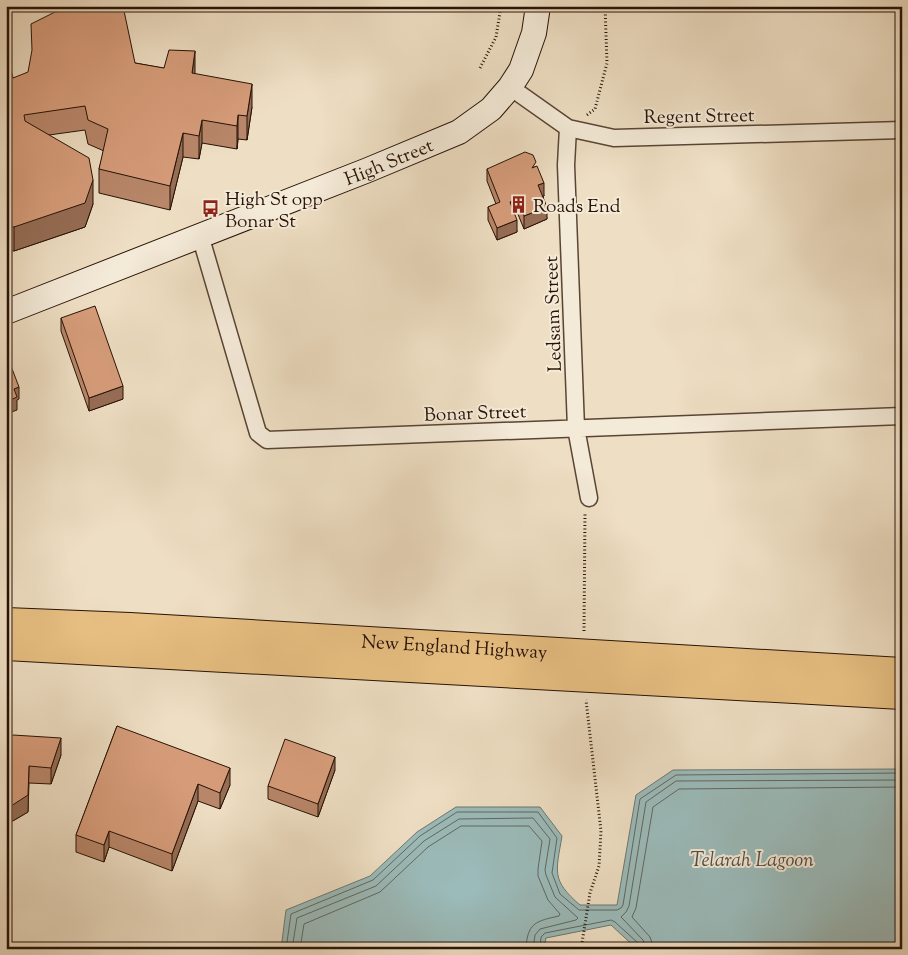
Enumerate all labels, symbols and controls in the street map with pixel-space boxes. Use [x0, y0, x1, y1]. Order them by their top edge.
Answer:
street label: Regent Street [644, 103, 755, 132]
street label: High Street [341, 133, 438, 194]
place label: High St opp Bonar St [225, 187, 323, 236]
place label: Roads End [533, 194, 621, 221]
building icon: Roads End [509, 195, 529, 215]
bus stop icon: High St opp Bonar St [201, 199, 221, 219]
street label: Ledsam Street [539, 255, 570, 372]
street label: Bonar Street [423, 399, 527, 430]
street label: New England Highway [360, 630, 549, 667]
water label: Telarah Lagoon [690, 847, 814, 876]

